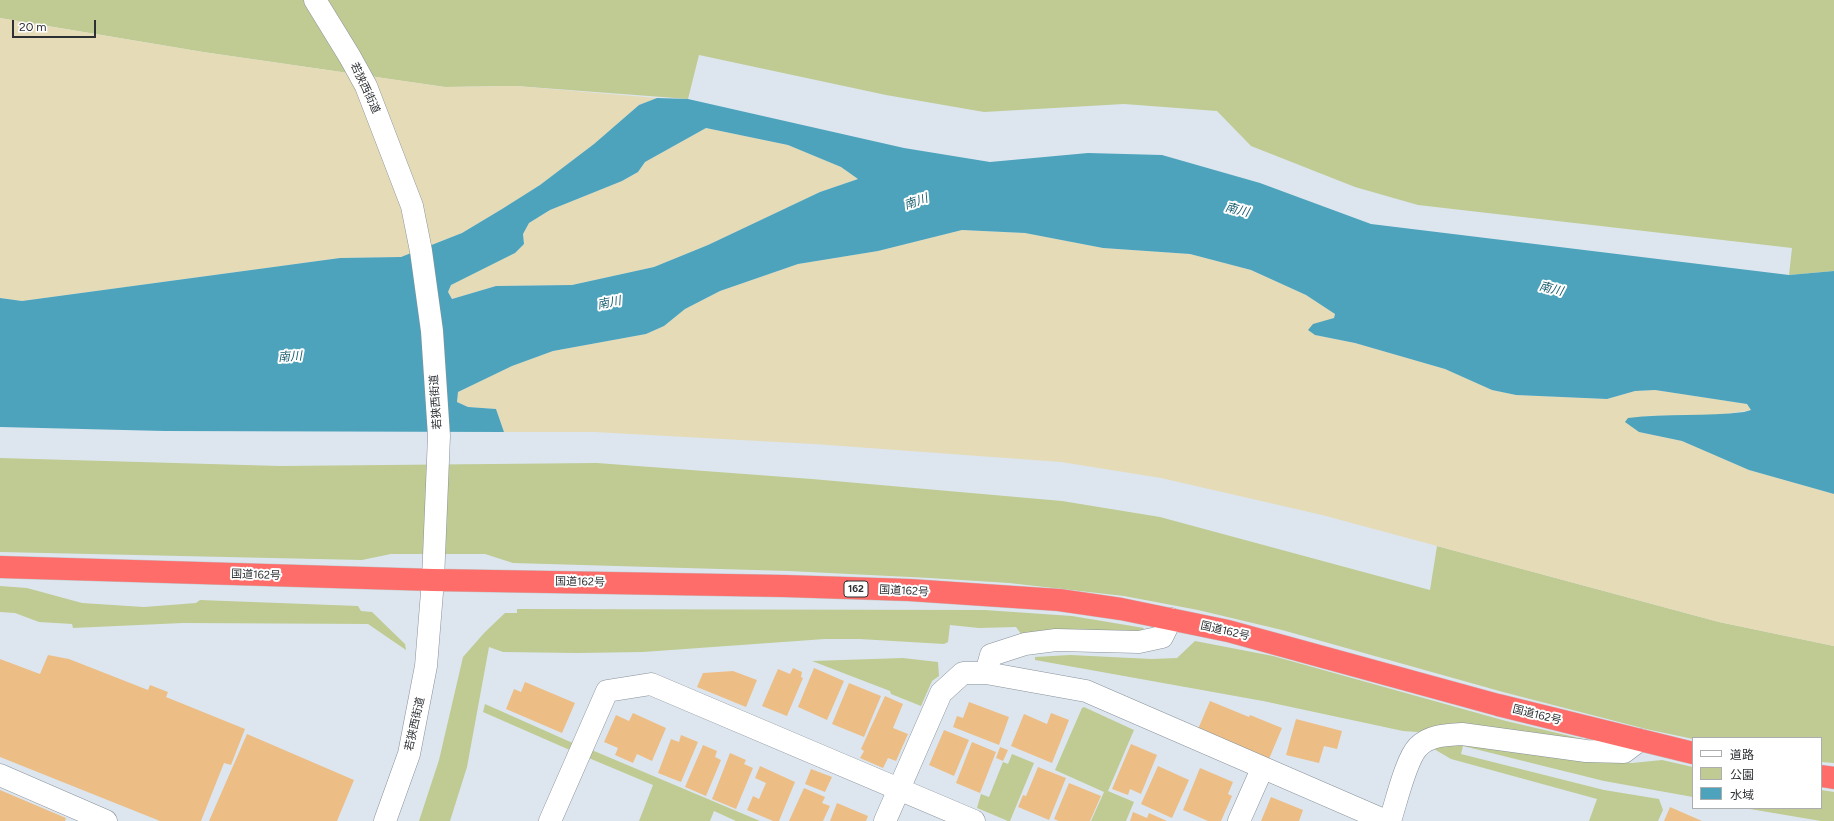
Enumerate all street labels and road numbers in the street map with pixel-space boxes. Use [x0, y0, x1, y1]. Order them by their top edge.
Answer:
street label: 若狭西街道 [347, 60, 383, 116]
street label: 若狭西街道 [427, 374, 445, 430]
street label: 国道162号 [231, 568, 281, 582]
street label: 国道162号 [555, 575, 605, 589]
road number: 162 [844, 581, 868, 597]
street label: 国道162号 [879, 583, 929, 599]
street label: 国道162号 [1199, 619, 1251, 643]
street label: 若狭西街道 [402, 696, 428, 752]
street label: 国道162号 [1511, 703, 1563, 727]

